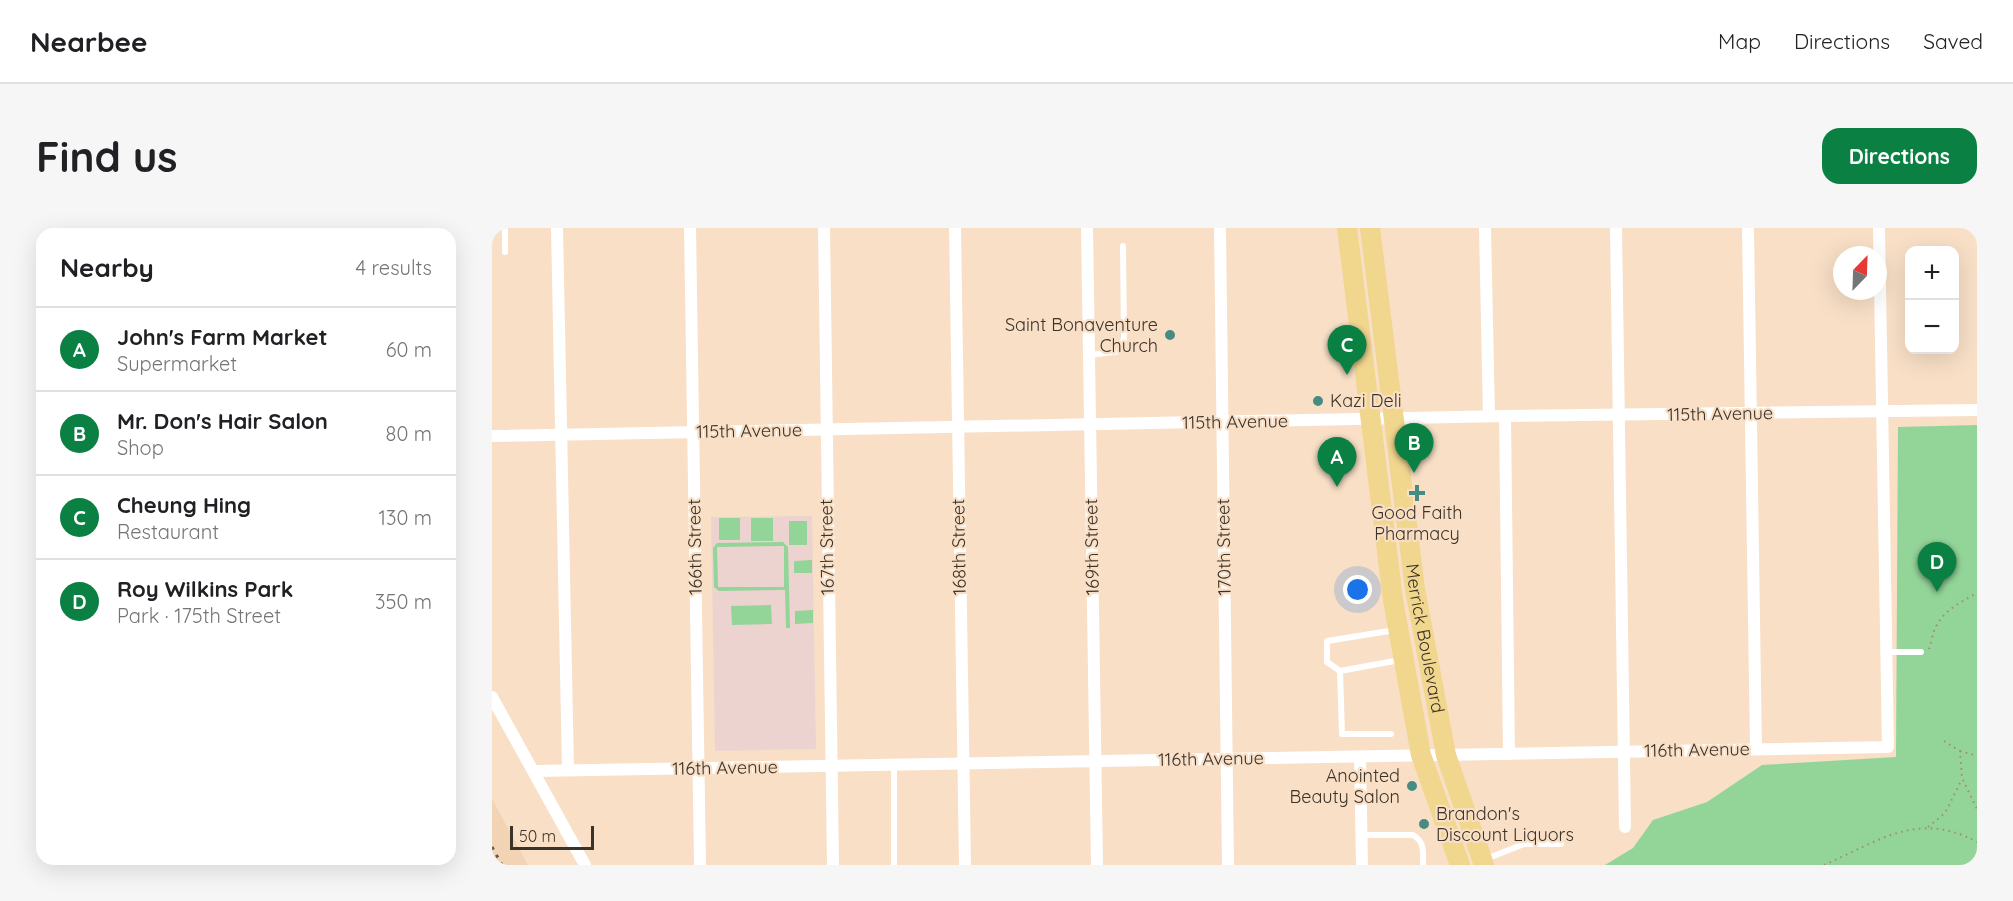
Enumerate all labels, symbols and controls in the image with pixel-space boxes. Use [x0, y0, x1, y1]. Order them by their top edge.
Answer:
text: Nearbee [30, 24, 148, 59]
text: Map [1718, 28, 1761, 54]
text: Directions [1794, 28, 1890, 54]
text: Saved [1923, 28, 1983, 54]
button: Directions [1822, 128, 1977, 184]
text: Find us [36, 130, 178, 183]
north arrow [1833, 246, 1887, 300]
map controls [1905, 246, 1959, 354]
button: + [1905, 246, 1959, 300]
text: Nearby [60, 251, 154, 284]
text: 4 results [356, 255, 432, 280]
button: − [1905, 300, 1959, 354]
place label: Saint Bonaventure Church [1005, 313, 1158, 357]
text: John's Farm Market [117, 323, 327, 351]
pin: C [1328, 326, 1366, 375]
marker: Saint Bonaventure Church [1163, 328, 1177, 342]
text: A [73, 337, 86, 362]
text: 60 m [386, 337, 432, 362]
text: Supermarket [117, 351, 237, 376]
place label: Kazi Deli [1330, 389, 1402, 412]
marker: Kazi Deli [1311, 394, 1325, 408]
street label: 115th Avenue [1667, 401, 1773, 426]
text: Mr. Don's Hair Salon [117, 407, 328, 435]
street label: 115th Avenue [1182, 409, 1288, 434]
street label: 115th Avenue [696, 418, 802, 443]
text: B [73, 421, 86, 446]
text: 80 m [386, 421, 432, 446]
pin: B [1394, 424, 1434, 473]
text: Shop [117, 435, 164, 460]
pin: A [1318, 438, 1356, 487]
marker: Good Faith Pharmacy [1410, 486, 1424, 500]
text: Cheung Hing [117, 491, 251, 519]
street label: 169th Street [1079, 498, 1104, 596]
street label: 170th Street [1211, 498, 1236, 596]
street label: 166th Street [682, 499, 707, 595]
street label: 167th Street [814, 499, 839, 595]
street label: 168th Street [946, 499, 971, 595]
place label: Good Faith Pharmacy [1372, 501, 1463, 545]
text: C [73, 505, 86, 530]
text: 130 m [379, 505, 432, 530]
text: Restaurant [117, 519, 219, 544]
pin: D [1918, 542, 1956, 592]
street label: Merrick Boulevard [1401, 562, 1450, 715]
text: Roy Wilkins Park [117, 575, 293, 603]
your location [1343, 575, 1372, 604]
text: D [72, 589, 87, 614]
text: 350 m [375, 589, 432, 614]
text: Park · 175th Street [117, 603, 281, 628]
street label: 116th Avenue [1644, 737, 1750, 762]
street label: 116th Avenue [1158, 746, 1264, 771]
street label: 116th Avenue [672, 755, 778, 780]
place label: Anointed Beauty Salon [1290, 764, 1400, 808]
marker: Anointed Beauty Salon [1405, 779, 1419, 793]
place label: Brandon's Discount Liquors [1436, 802, 1574, 846]
marker: Brandon's Discount Liquors [1417, 817, 1431, 831]
scale bar [510, 823, 594, 850]
text: 50 m [519, 826, 556, 846]

